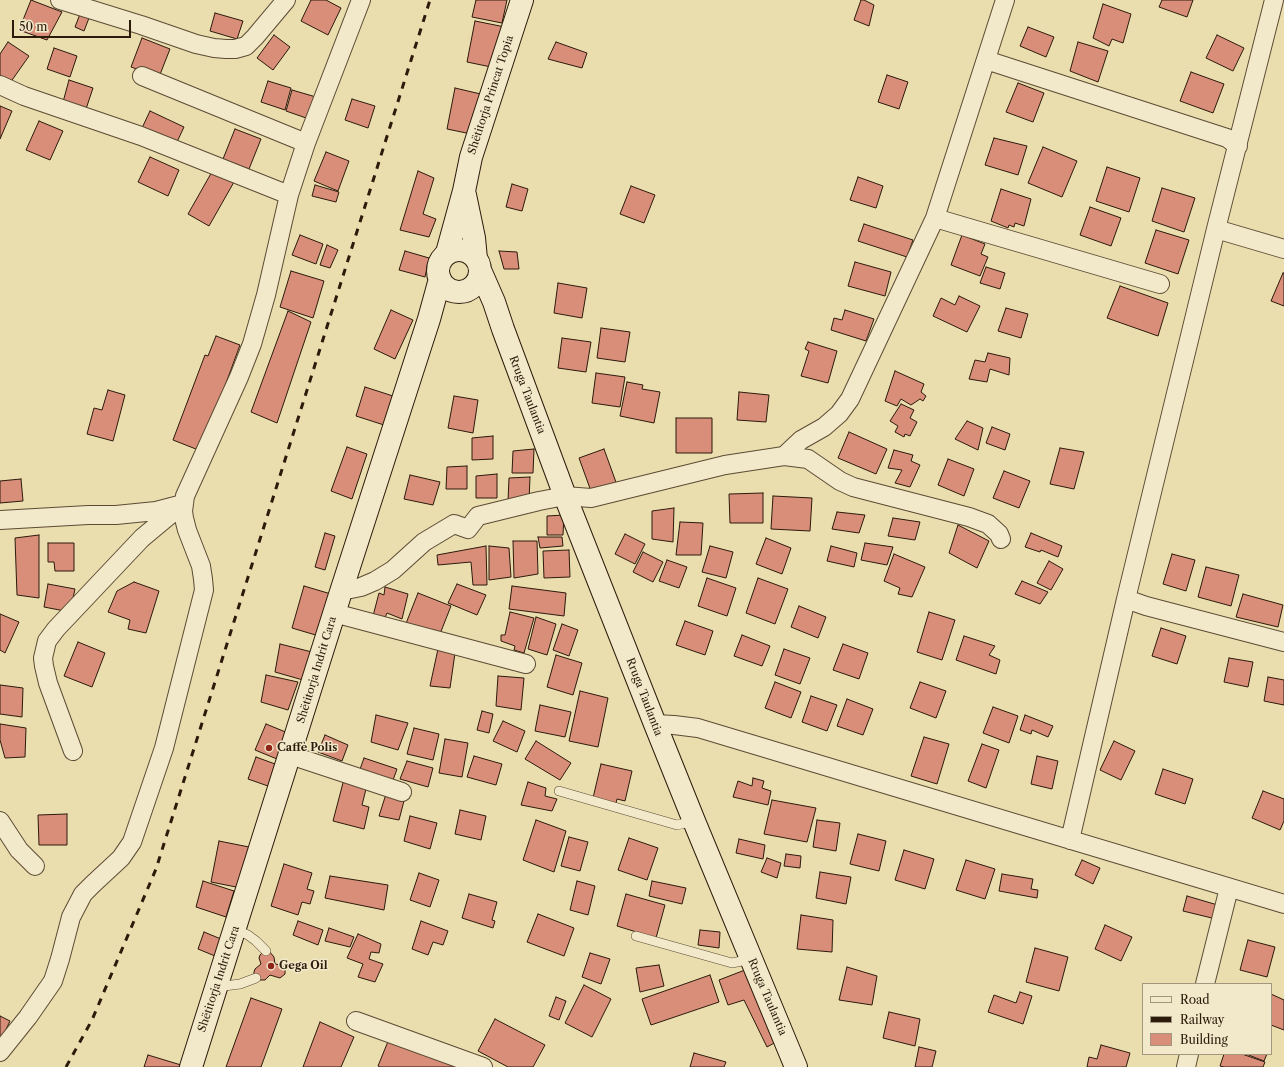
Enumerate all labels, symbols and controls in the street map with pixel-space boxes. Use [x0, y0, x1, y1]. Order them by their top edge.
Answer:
scale bar [14, 12, 133, 38]
text: 50 m [19, 19, 48, 34]
street label: Shëtitorja Princat Topia [466, 34, 516, 156]
street label: Rruga Taulantia [506, 354, 548, 436]
street label: Shëtitorja Indrit Cara [294, 615, 340, 725]
street label: Rruga Taulantia [623, 656, 665, 738]
place label: Caffè Polis [277, 741, 337, 755]
marker: Caffè Polis [264, 743, 274, 753]
street label: Shëtitorja Indrit Cara [196, 924, 242, 1034]
street label: Rruga Taulantia [745, 956, 789, 1038]
place label: Gega Oil [279, 959, 328, 973]
marker: Gega Oil [266, 961, 276, 971]
legend [1142, 983, 1272, 1055]
text: Road [1180, 992, 1210, 1007]
text: Railway [1180, 1012, 1225, 1027]
text: Building [1180, 1032, 1228, 1047]

